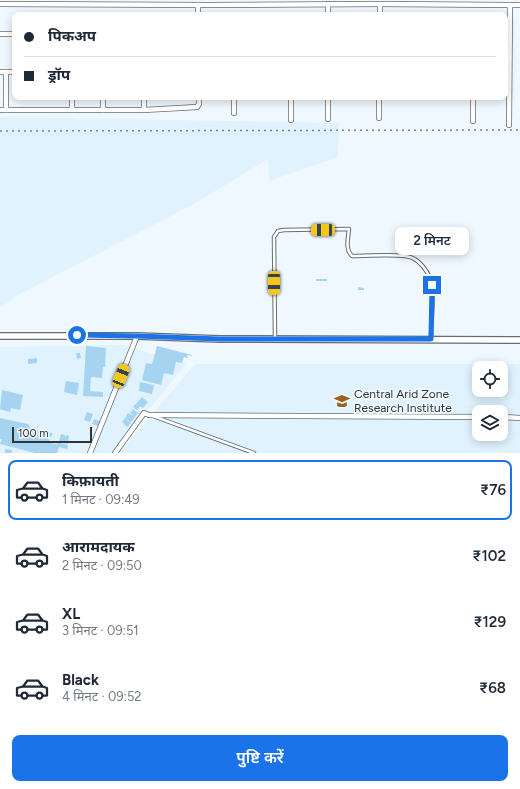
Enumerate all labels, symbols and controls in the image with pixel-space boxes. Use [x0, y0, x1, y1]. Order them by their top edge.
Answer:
text: पिकअप [48, 27, 96, 45]
text: ड्रॉप [48, 66, 70, 84]
car [311, 224, 335, 236]
callout: 2 मिनट [395, 227, 469, 255]
text: 2 मिनट [414, 233, 450, 248]
car [268, 271, 280, 295]
route end [423, 276, 441, 294]
route start [68, 326, 86, 344]
map controls [472, 361, 508, 441]
button: locate [472, 361, 508, 397]
car [111, 363, 131, 389]
place label: Central Arid Zone Research Institute [354, 387, 452, 415]
school or university icon: Central Arid Zone Research Institute [333, 392, 351, 410]
button: layers [472, 405, 508, 441]
scale bar [12, 425, 92, 444]
text: 100 m [18, 427, 49, 440]
icon: car [14, 472, 50, 508]
text: किफ़ायती [62, 472, 119, 490]
text: ₹76 [480, 481, 506, 499]
text: 1 मिनट · 09:49 [62, 492, 140, 507]
icon: car [14, 538, 50, 574]
text: आरामदायक [62, 538, 135, 556]
text: ₹102 [472, 547, 506, 565]
text: 2 मिनट · 09:50 [62, 558, 142, 573]
icon: car [14, 604, 50, 640]
text: XL [62, 605, 80, 623]
text: ₹129 [473, 613, 506, 631]
text: 3 मिनट · 09:51 [62, 623, 139, 638]
icon: car [14, 670, 50, 706]
text: Black [62, 671, 99, 689]
text: ₹68 [479, 679, 506, 697]
text: 4 मिनट · 09:52 [62, 689, 142, 704]
button: पुष्टि करें [12, 735, 508, 781]

